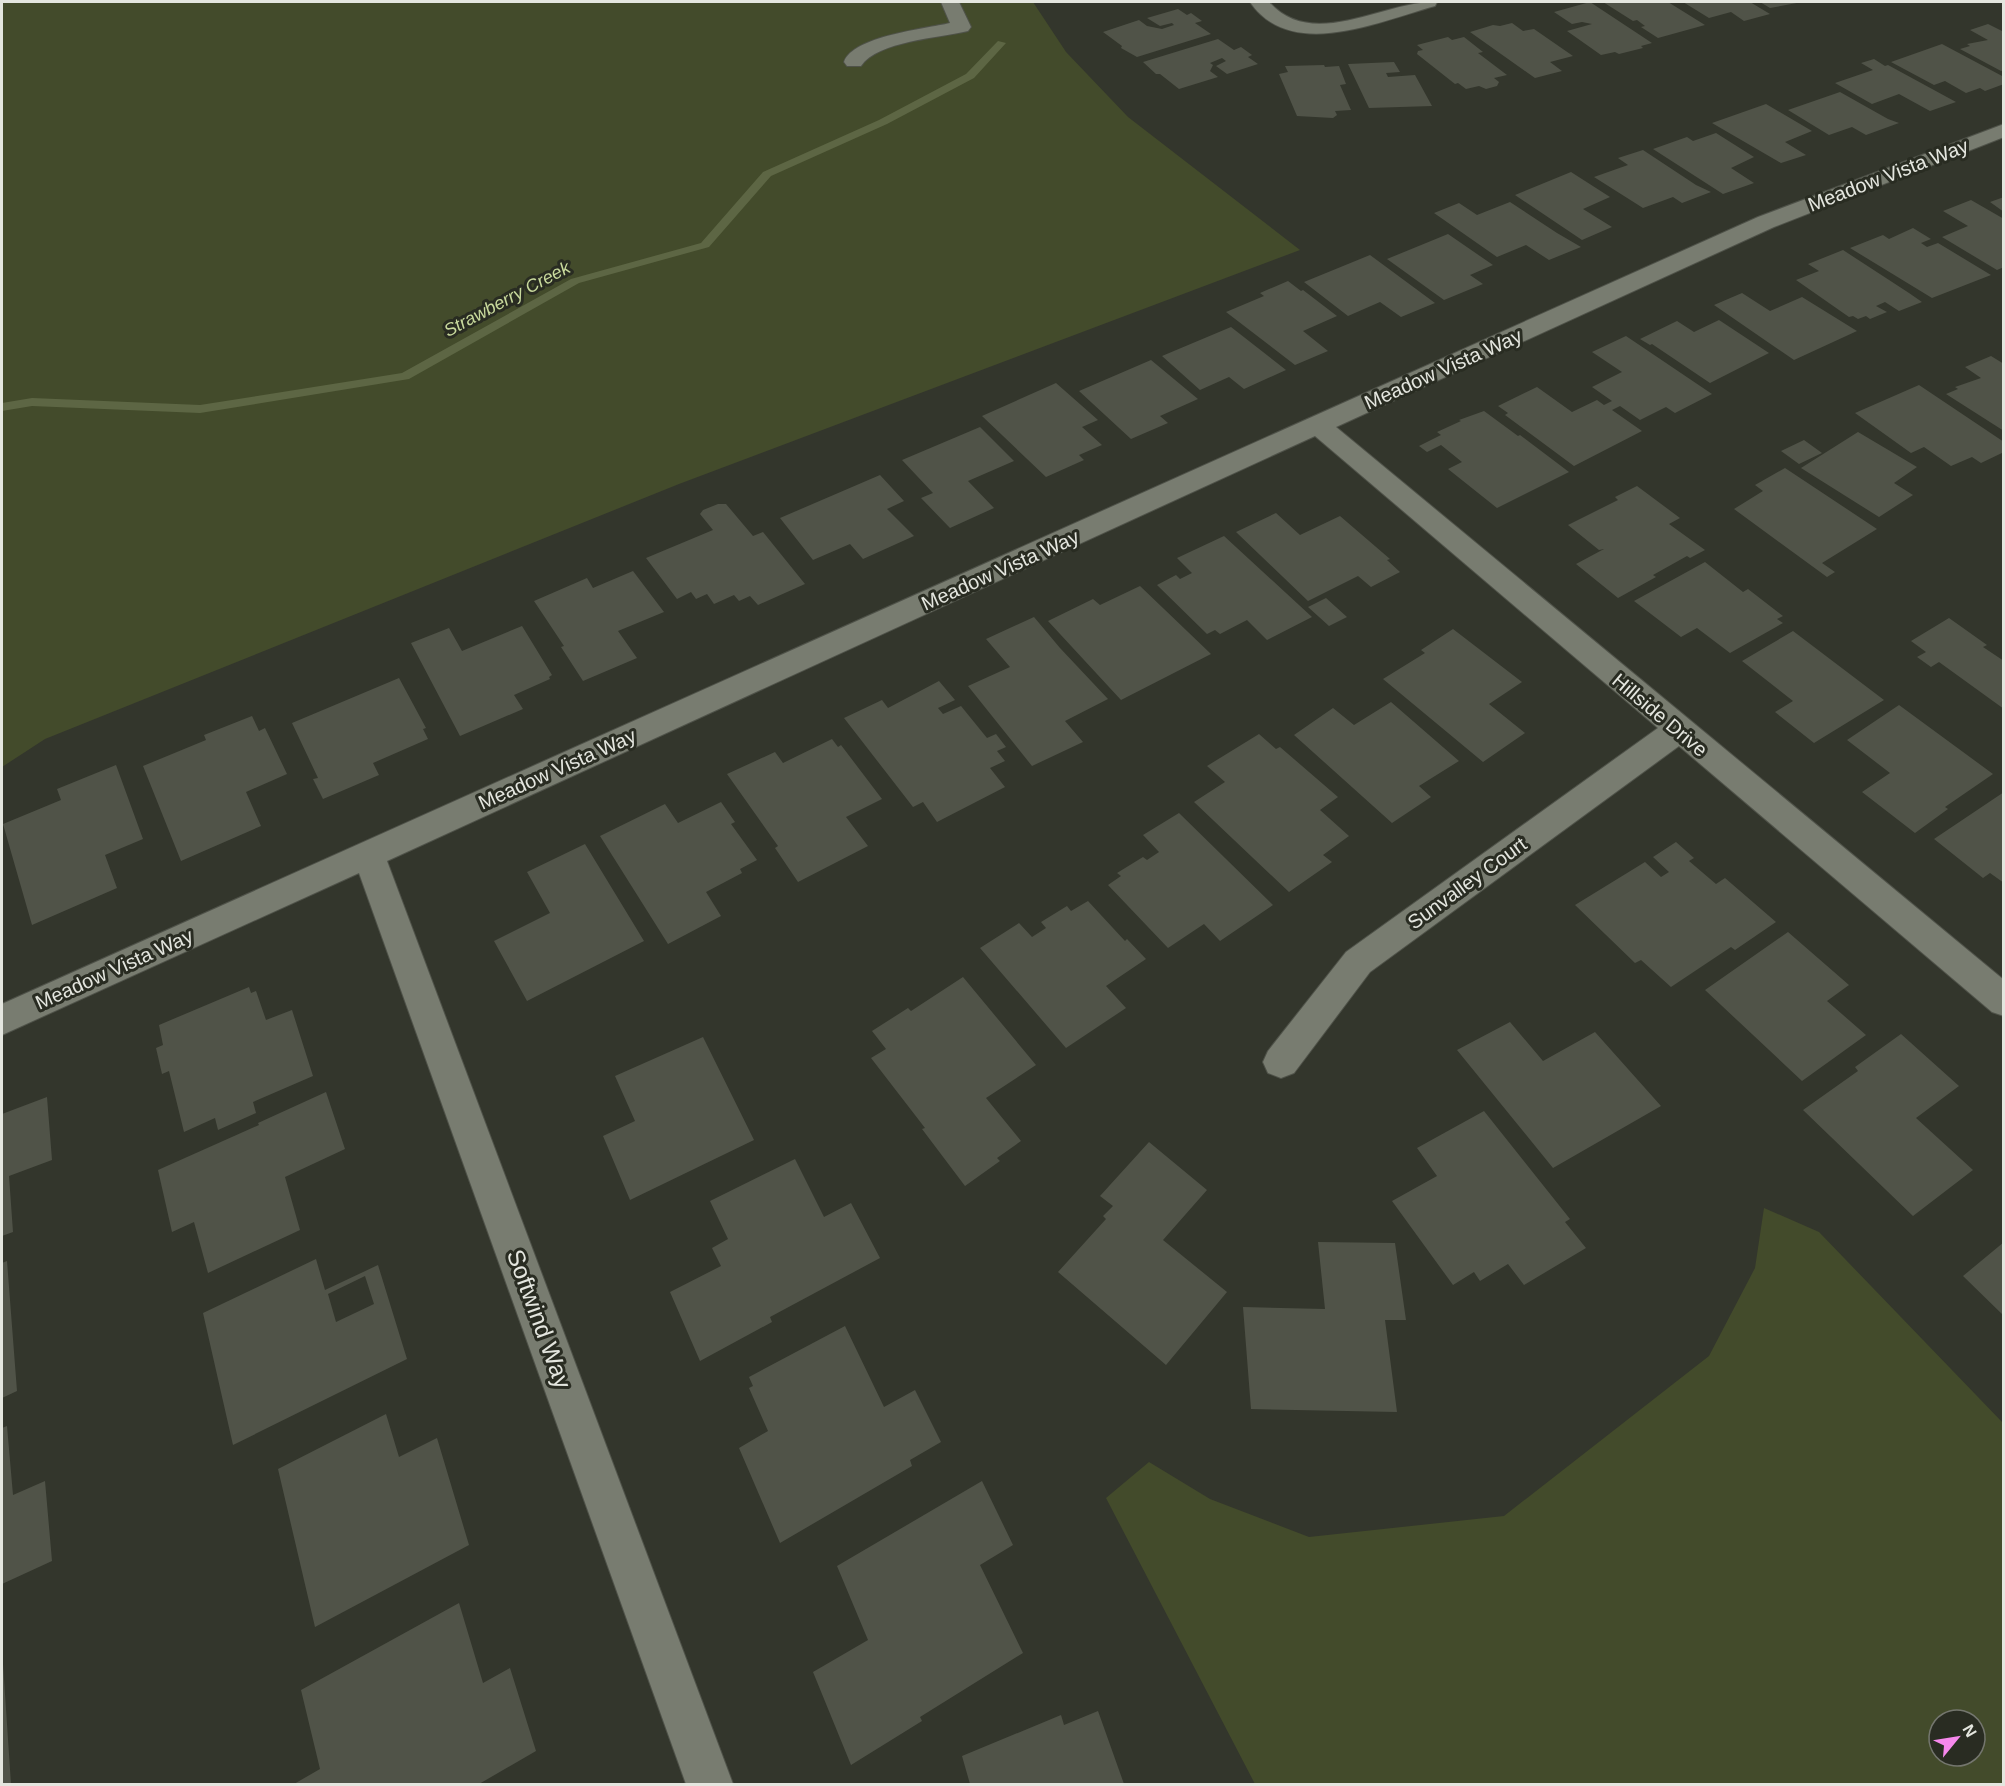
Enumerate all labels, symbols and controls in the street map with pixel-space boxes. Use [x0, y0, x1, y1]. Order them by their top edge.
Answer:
street label: Meadow Vista Way [1805, 134, 1971, 216]
water label: Strawberry Creek [440, 257, 574, 341]
street label: Meadow Vista Way [1361, 324, 1525, 414]
street label: Meadow Vista Way [918, 525, 1082, 615]
street label: Hillside Drive [1608, 669, 1712, 761]
street label: Meadow Vista Way [475, 724, 639, 814]
street label: Sunvalley Court [1403, 832, 1531, 933]
street label: Meadow Vista Way [32, 924, 196, 1014]
street label: Softwind Way [502, 1246, 577, 1392]
north arrow [1927, 1708, 1987, 1768]
text: N [1959, 1721, 1980, 1740]

